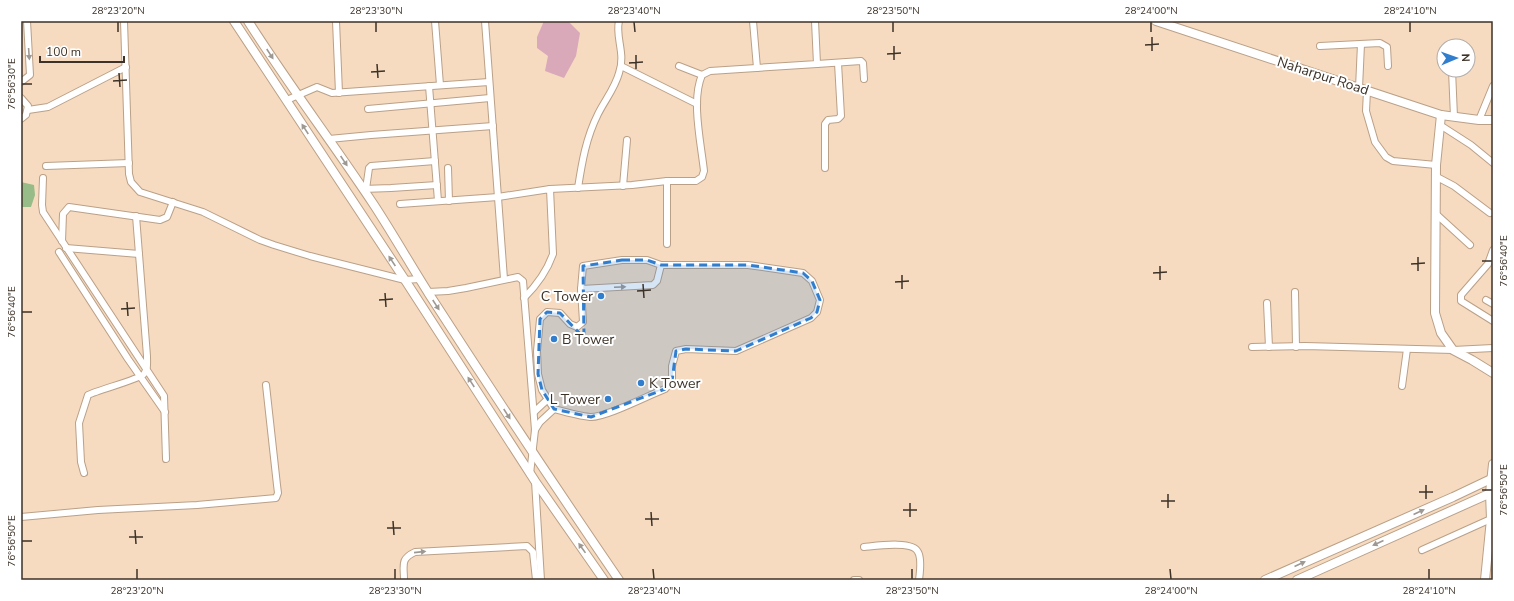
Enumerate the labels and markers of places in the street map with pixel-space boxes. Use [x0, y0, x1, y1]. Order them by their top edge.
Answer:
place label: C Tower [541, 287, 593, 306]
marker: C Tower [596, 291, 606, 301]
place label: B Tower [562, 330, 614, 349]
marker: B Tower [549, 334, 559, 344]
place label: K Tower [649, 374, 701, 393]
marker: K Tower [636, 378, 646, 388]
place label: L Tower [550, 390, 600, 409]
marker: L Tower [603, 394, 613, 404]

